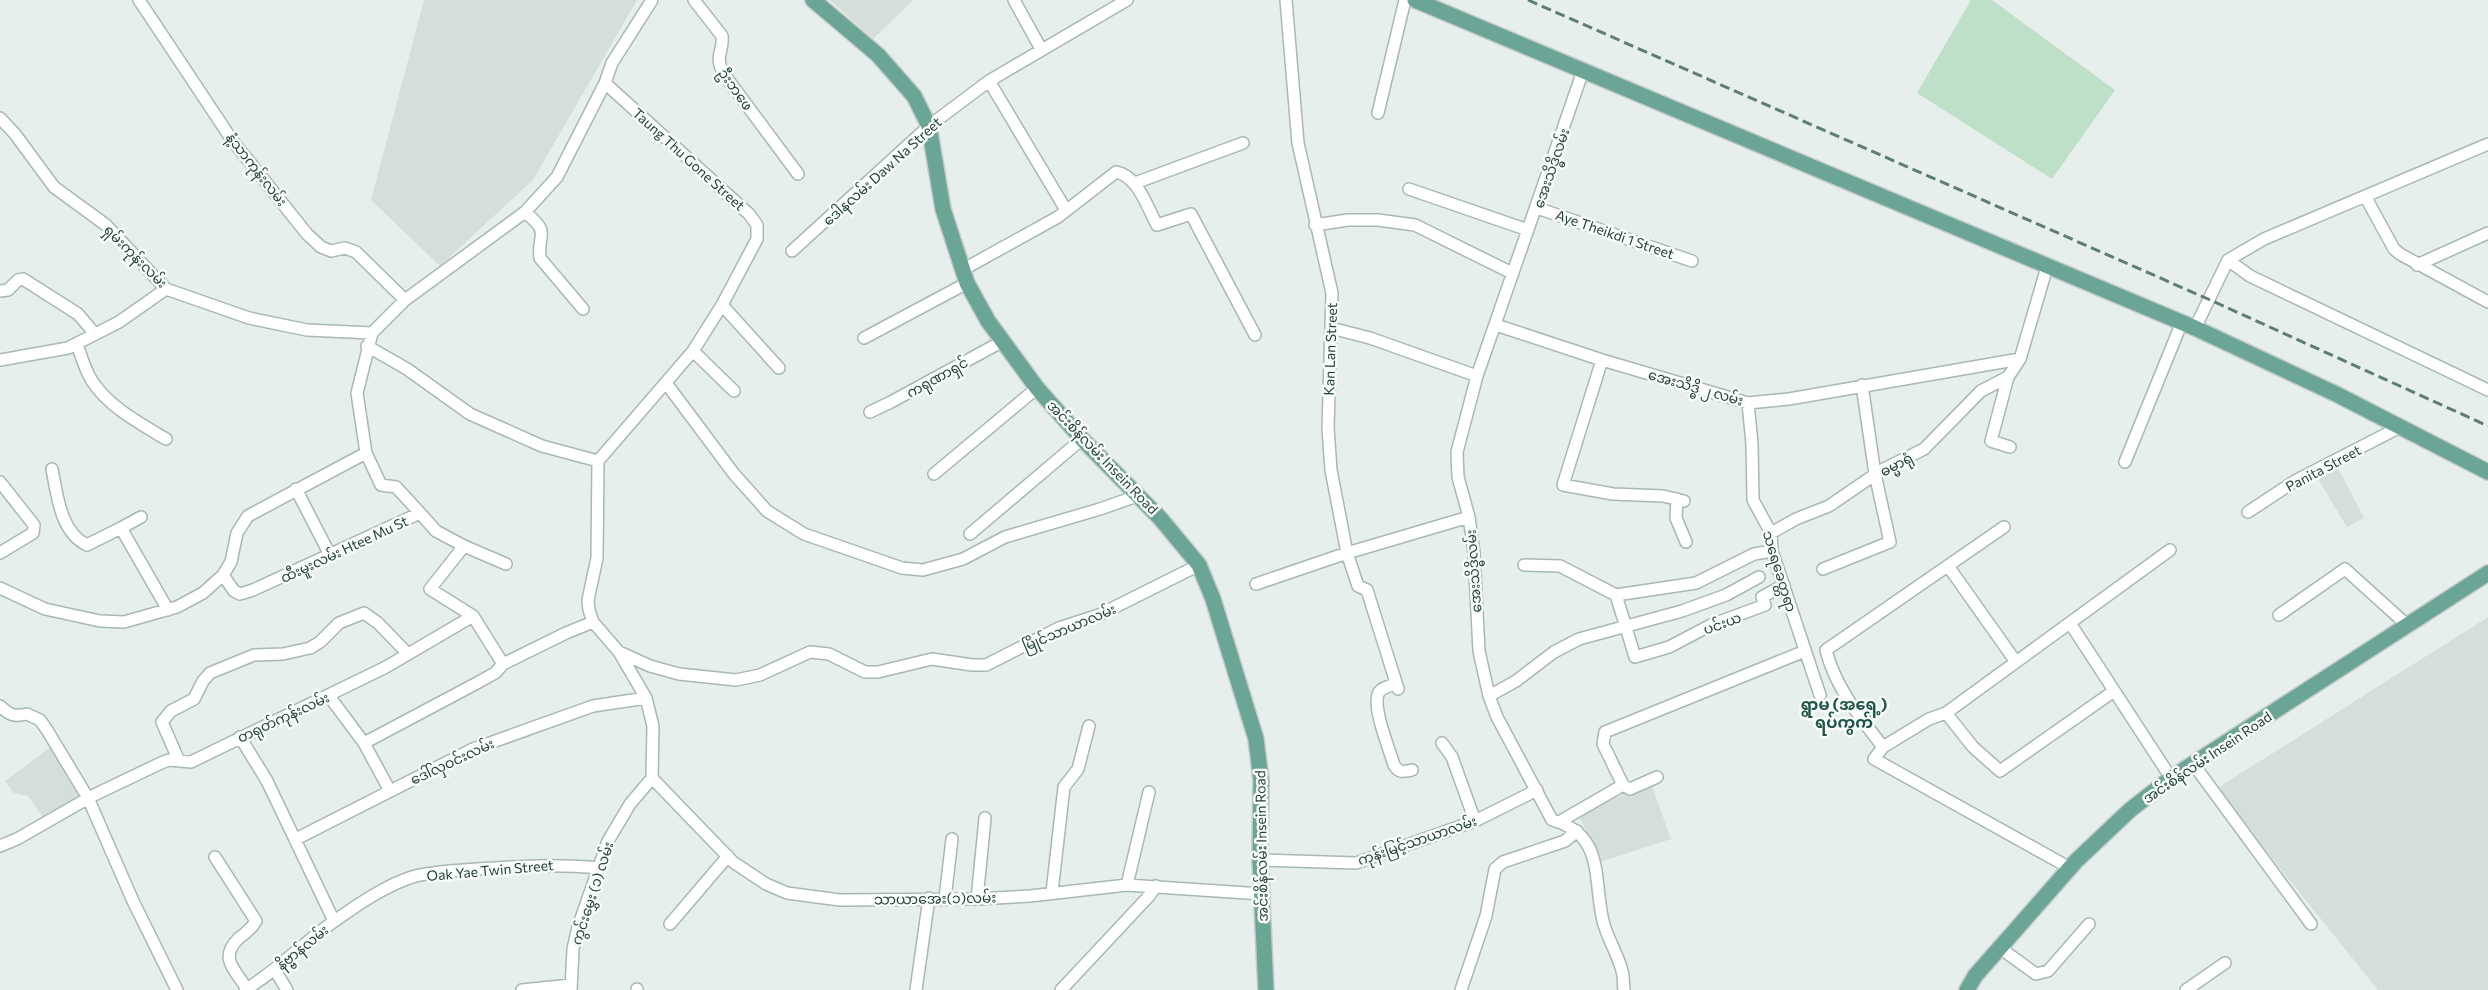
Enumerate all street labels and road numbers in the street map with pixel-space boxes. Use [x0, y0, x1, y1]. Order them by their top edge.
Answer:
street label: ဦးဘဖေ [712, 64, 758, 116]
street label: Taung Thu Gone Street [629, 104, 749, 214]
street label: ဒေါနလမ်း Daw Na Street [819, 112, 948, 232]
street label: အေးသိဒ္ဓိလမ်း [1528, 126, 1577, 212]
street label: နံ့သာကုန်းလမ်း [220, 128, 292, 212]
street label: Aye Theikdi 1 Street [1554, 206, 1677, 262]
street label: ရှမ်းကုန်းလမ်း [98, 220, 172, 294]
street label: Kan Lan Street [1320, 302, 1340, 396]
street label: ကရုဏာရှင် [903, 352, 973, 404]
street label: အေးသိဒ္ဓိ ၂ လမ်း [1645, 364, 1746, 413]
street label: အင်းစိန်လမ်း Insein Road [1041, 396, 1163, 520]
street label: Panita Street [2282, 441, 2364, 495]
street label: ဓမ္မာရုံ [1877, 448, 1917, 483]
street label: ထီးမူးလမ်း Htee Mu St [277, 511, 412, 590]
street label: သရေခေတ္တရာ [1756, 528, 1800, 615]
street label: အေးသိဒ္ဓိလမ်း [1461, 529, 1489, 613]
street label: မြိုင်သာယာလမ်း [1019, 599, 1120, 658]
street label: ပင်းယ [1700, 607, 1743, 638]
street label: တရုတ်ကုန်းလမ်း [234, 687, 333, 749]
street label: အင်းစိန်လမ်း Insein Road [2139, 707, 2277, 810]
street label: ဒေါ်လှဝင်းလမ်း [407, 733, 498, 791]
street label: အင်းစိန်လမ်း Insein Road [1250, 770, 1275, 922]
street label: ကုန်းမြင့်သာယာလမ်း [1355, 811, 1480, 872]
street label: ကွင်းမွှေး (၁) လမ်း [566, 839, 620, 948]
street label: Oak Yae Twin Street [426, 856, 554, 884]
street label: သာယာအေး(၁)လမ်း [874, 887, 996, 908]
street label: နိဗ္ဗာန်လမ်း [272, 920, 334, 976]

